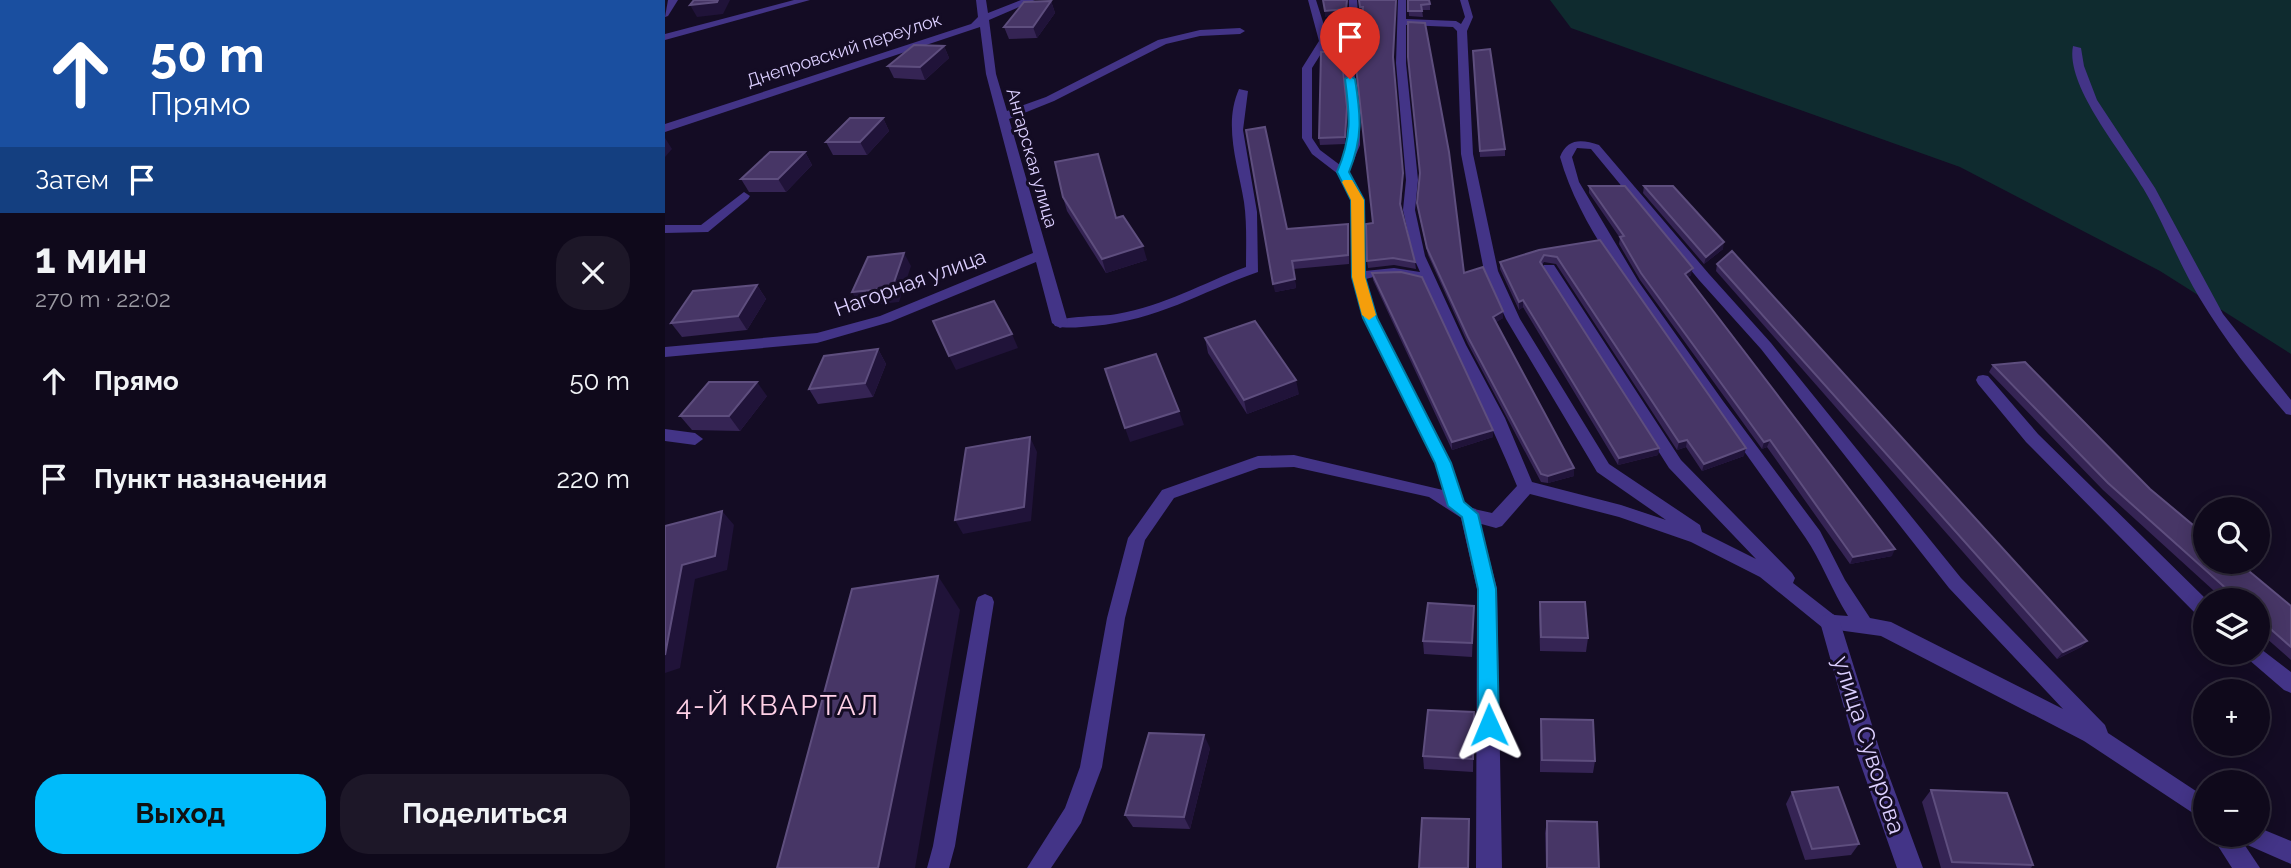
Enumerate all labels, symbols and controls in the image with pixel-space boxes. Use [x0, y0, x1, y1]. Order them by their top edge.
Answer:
pin [1320, 7, 1380, 79]
street label: Днепровский переулок [744, 8, 944, 91]
icon: arrive [1331, 18, 1369, 56]
text: 50 m [150, 26, 265, 83]
icon: ahead [35, 28, 126, 119]
text: Прямо [150, 85, 251, 122]
street label: Ангарская улица [1003, 86, 1062, 230]
icon: arrive [123, 161, 161, 199]
text: Затем [35, 165, 109, 195]
text: 1 мин [35, 234, 148, 283]
button: close [556, 236, 630, 310]
street label: Нагорная улица [831, 243, 989, 322]
text: 270 m · 22:02 [35, 285, 171, 312]
icon: ahead [35, 362, 73, 400]
text: Прямо [94, 366, 179, 396]
text: 50 m [569, 366, 630, 396]
icon: arrive [35, 460, 73, 498]
text: Пункт назначения [94, 464, 327, 494]
text: 220 m [556, 464, 630, 494]
map controls [2193, 497, 2270, 847]
button: search [2193, 497, 2270, 574]
button: layers [2193, 588, 2270, 665]
street label: улица Суворова [1827, 652, 1912, 838]
button: + [2193, 679, 2270, 756]
position arrow [1452, 688, 1526, 762]
district label: 4-Й КВАРТАЛ [676, 689, 880, 722]
button: − [2193, 770, 2270, 847]
button: Выход [35, 774, 326, 854]
button: Поделиться [340, 774, 630, 854]

